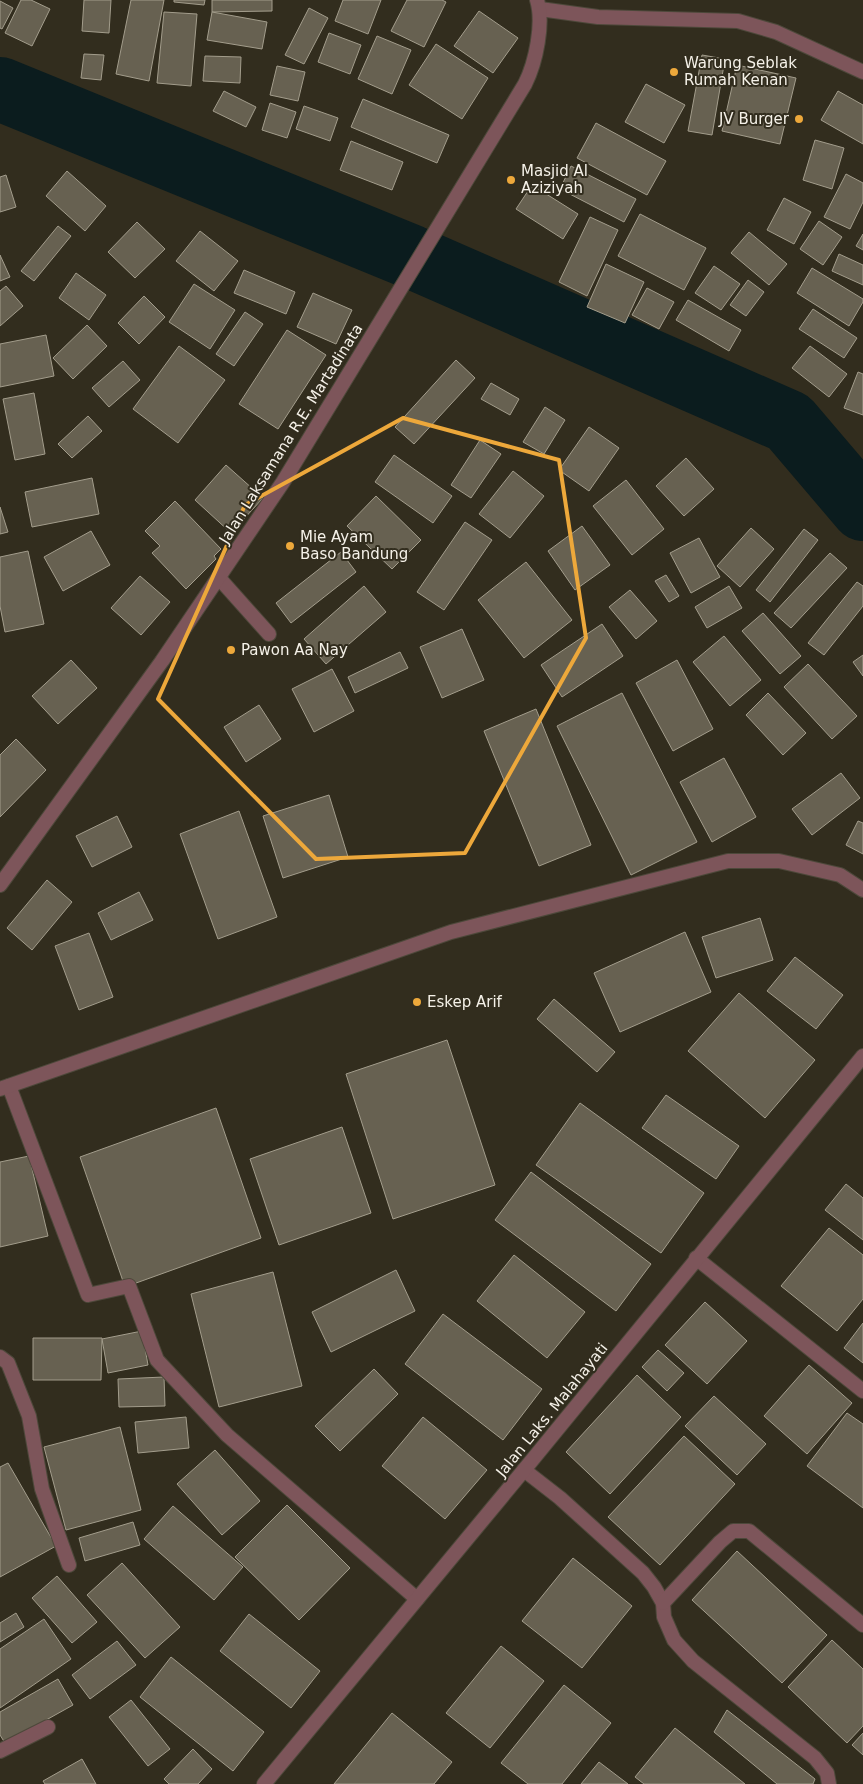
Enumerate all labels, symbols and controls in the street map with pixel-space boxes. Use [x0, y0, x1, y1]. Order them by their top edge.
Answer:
place label: Warung Seblak Rumah Kenan [684, 54, 797, 89]
marker: Warung Seblak Rumah Kenan [668, 66, 680, 78]
place label: JV Burger [718, 110, 790, 128]
marker: JV Burger [793, 113, 805, 125]
place label: Masjid Al Aziziyah [521, 162, 588, 197]
marker: Masjid Al Aziziyah [505, 174, 517, 186]
street label: Jalan Laksamana R.E. Martadinata [215, 321, 367, 548]
place label: Mie Ayam Baso Bandung [300, 528, 408, 563]
marker: Mie Ayam Baso Bandung [284, 540, 296, 552]
place label: Pawon Aa Nay [241, 641, 348, 659]
marker: Pawon Aa Nay [225, 644, 237, 656]
place label: Eskep Arif [427, 993, 503, 1011]
marker: Eskep Arif [411, 996, 423, 1008]
street label: Jalan Laks. Malahayati [492, 1339, 612, 1481]

